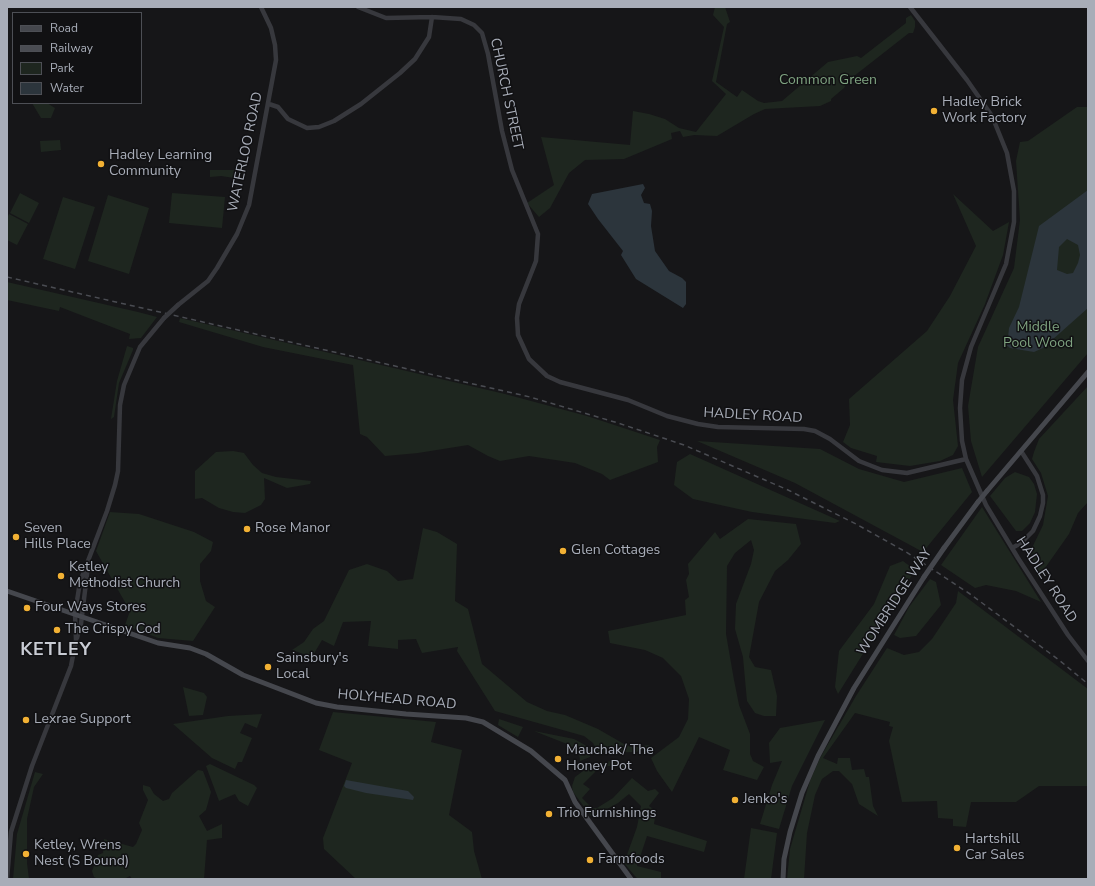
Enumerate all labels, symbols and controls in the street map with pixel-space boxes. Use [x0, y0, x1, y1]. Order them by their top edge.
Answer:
legend [12, 12, 142, 104]
text: Road [50, 20, 78, 36]
street label: CHURCH STREET [486, 36, 526, 152]
text: Railway [50, 40, 93, 56]
text: Park [50, 60, 74, 76]
park label: Common Green [779, 73, 877, 89]
text: Water [50, 80, 84, 96]
street label: WATERLOO ROAD [225, 90, 267, 214]
place label: Hadley Brick Work Factory [942, 95, 1027, 128]
marker: Hadley Brick Work Factory [929, 106, 939, 116]
place label: Hadley Learning Community [109, 148, 212, 180]
marker: Hadley Learning Community [96, 159, 106, 169]
park label: Middle Pool Wood [1003, 320, 1073, 352]
street label: HADLEY ROAD [703, 405, 803, 427]
place label: Seven Hills Place [24, 521, 91, 554]
place label: Rose Manor [255, 521, 330, 537]
marker: Rose Manor [242, 524, 252, 534]
marker: Seven Hills Place [11, 532, 21, 542]
street label: HADLEY ROAD [1012, 534, 1080, 626]
place label: Glen Cottages [571, 543, 660, 559]
street label: WOMBRIDGE WAY [854, 545, 936, 659]
marker: Glen Cottages [558, 546, 568, 556]
place label: Ketley Methodist Church [69, 560, 180, 592]
marker: Ketley Methodist Church [56, 571, 66, 581]
place label: Four Ways Stores [35, 600, 146, 616]
marker: Four Ways Stores [22, 603, 32, 613]
place label: The Crispy Cod [65, 622, 161, 638]
marker: The Crispy Cod [52, 625, 62, 635]
district label: KETLEY [20, 640, 92, 662]
place label: Sainsbury's Local [276, 651, 348, 684]
marker: Sainsbury's Local [263, 662, 273, 672]
street label: HOLYHEAD ROAD [337, 686, 457, 714]
place label: Lexrae Support [34, 712, 131, 728]
marker: Lexrae Support [21, 715, 31, 725]
place label: Mauchak/ The Honey Pot [566, 743, 654, 776]
marker: Mauchak/ The Honey Pot [553, 754, 563, 764]
place label: Jenko's [743, 792, 787, 808]
marker: Jenko's [730, 795, 740, 805]
place label: Trio Furnishings [557, 806, 656, 822]
marker: Trio Furnishings [544, 809, 554, 819]
place label: Hartshill Car Sales [965, 832, 1025, 864]
place label: Ketley, Wrens Nest (S Bound) [34, 838, 129, 870]
marker: Hartshill Car Sales [952, 843, 962, 853]
marker: Ketley, Wrens Nest (S Bound) [21, 849, 31, 859]
place label: Farmfoods [598, 852, 665, 868]
marker: Farmfoods [585, 855, 595, 865]

